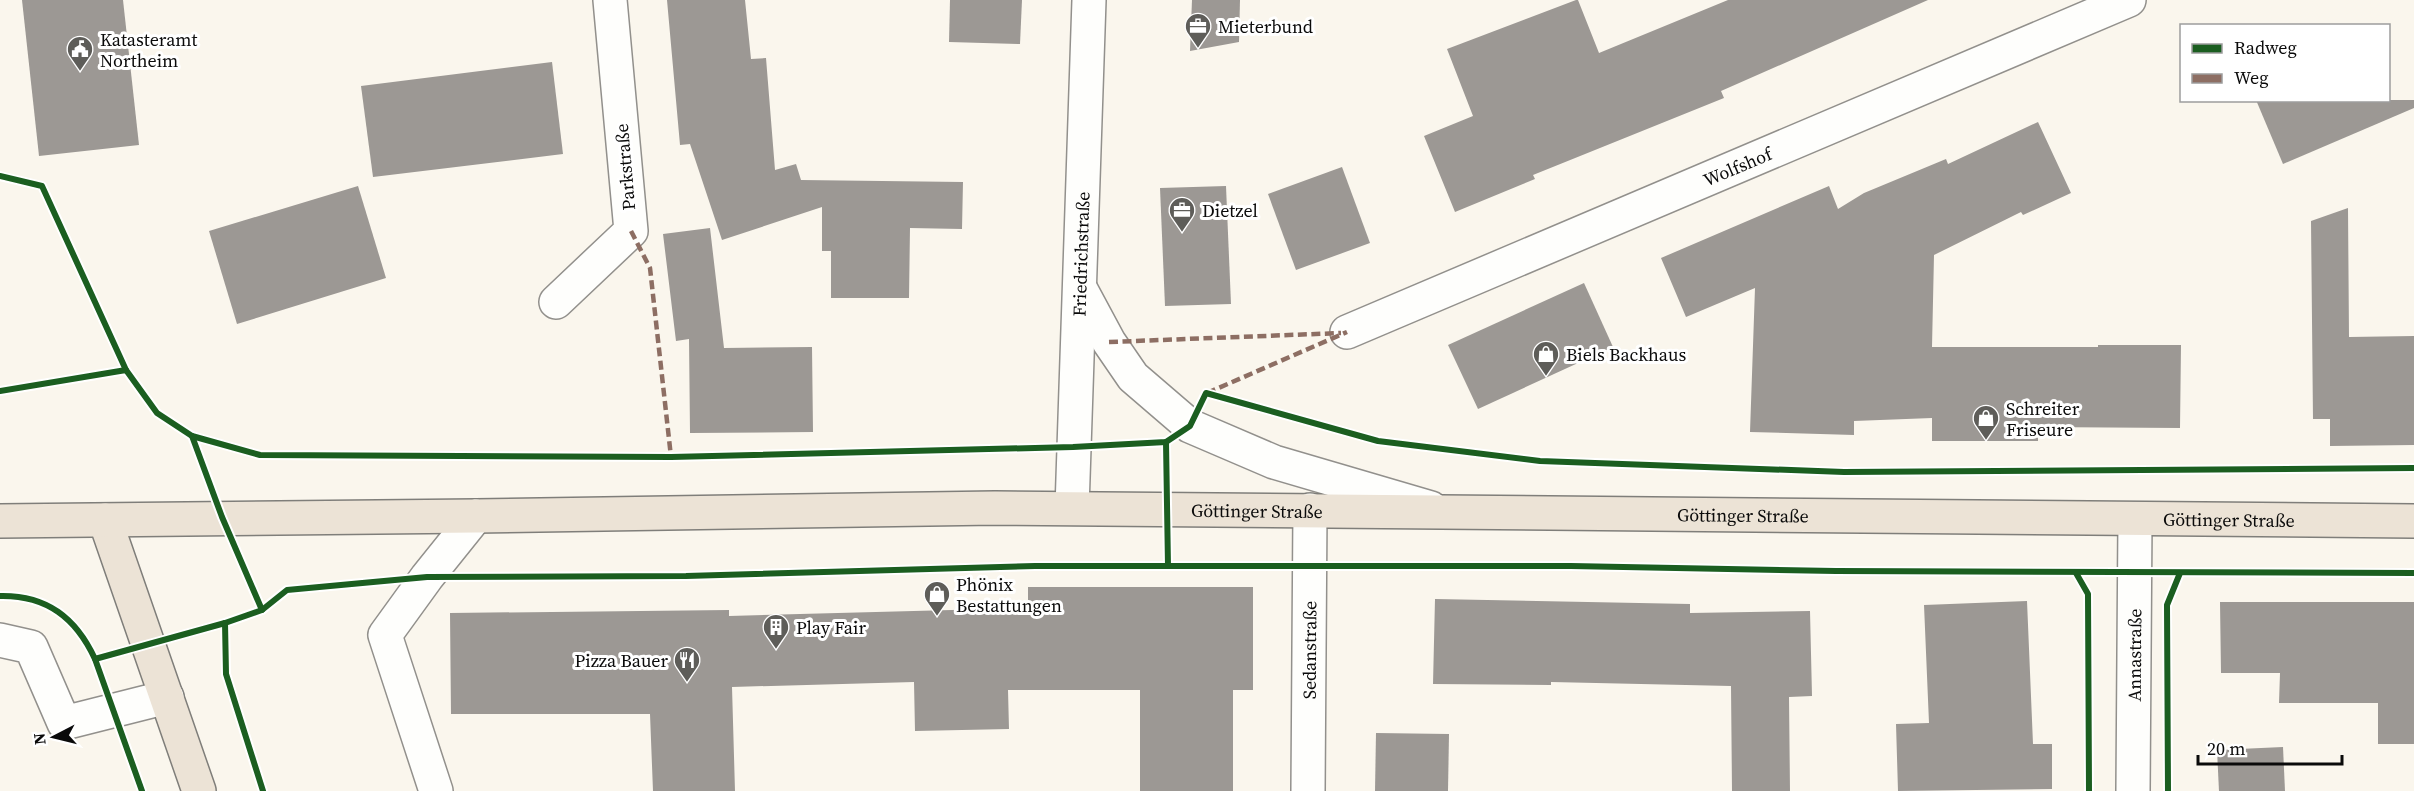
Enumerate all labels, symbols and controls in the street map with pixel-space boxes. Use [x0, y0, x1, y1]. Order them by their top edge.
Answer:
office icon: Mieterbund [1183, 11, 1213, 49]
place label: Mieterbund [1218, 14, 1313, 39]
legend [2180, 24, 2390, 102]
place label: Katasteramt Northeim [100, 27, 197, 73]
public building icon: Katasteramt Northeim [65, 34, 95, 72]
text: Radweg [2234, 35, 2297, 60]
text: Weg [2234, 65, 2269, 90]
street label: Parkstraße [609, 123, 641, 211]
street label: Wolfshof [1699, 140, 1777, 192]
street label: Friedrichstraße [1066, 191, 1095, 317]
office icon: Dietzel [1167, 195, 1197, 233]
place label: Dietzel [1202, 198, 1258, 223]
shop icon: Biels Backhaus [1531, 339, 1561, 377]
place label: Biels Backhaus [1566, 342, 1686, 367]
place label: Schreiter Friseure [2006, 396, 2080, 442]
shop icon: Schreiter Friseure [1971, 403, 2001, 441]
street label: Göttinger Straße [1191, 497, 1323, 524]
street label: Göttinger Straße [1677, 502, 1809, 528]
street label: Göttinger Straße [2163, 506, 2295, 532]
place label: Phönix Bestattungen [956, 572, 1062, 618]
shop icon: Phönix Bestattungen [922, 579, 952, 617]
street label: Sedanstraße [1296, 601, 1322, 699]
street label: Annastraße [2121, 608, 2147, 702]
building icon: Play Fair [761, 612, 791, 650]
place label: Play Fair [796, 615, 866, 640]
restaurant icon: Pizza Bauer [672, 645, 702, 683]
place label: Pizza Bauer [574, 648, 668, 673]
north arrow [24, 707, 84, 767]
scale bar [2198, 728, 2342, 766]
text: N [27, 731, 51, 746]
text: 20 m [2207, 736, 2245, 761]

